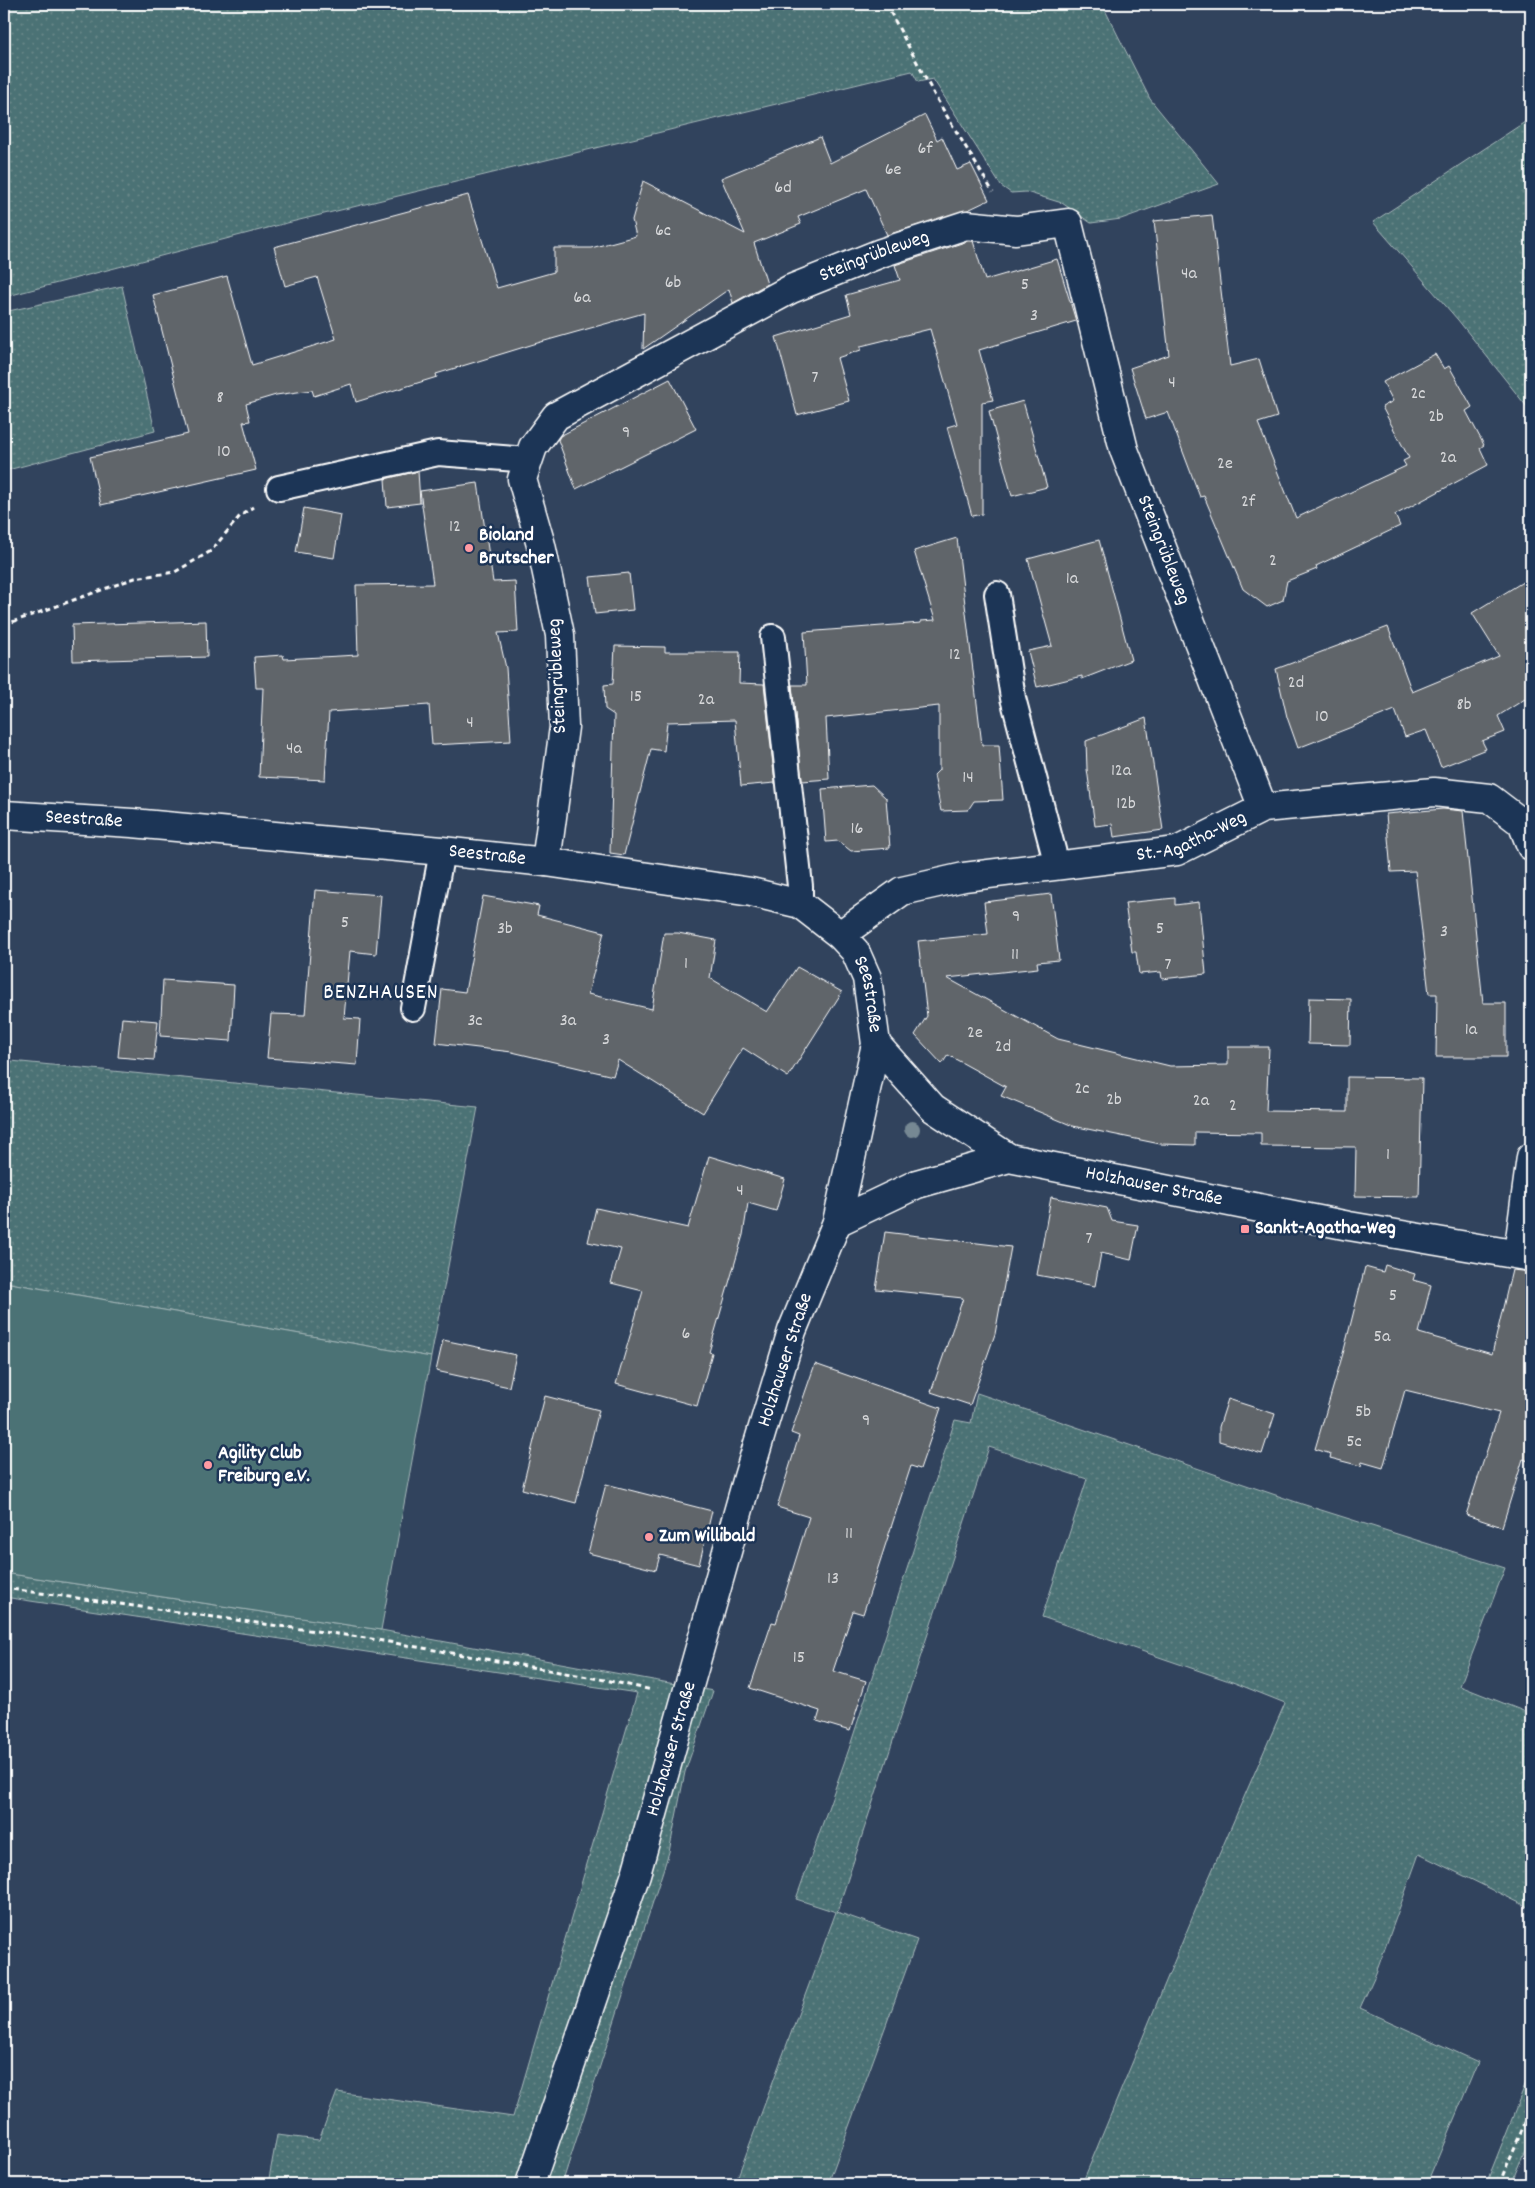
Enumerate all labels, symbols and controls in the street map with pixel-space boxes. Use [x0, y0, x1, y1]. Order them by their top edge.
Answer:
house number: 6f [917, 137, 933, 162]
house number: 6e [885, 158, 901, 183]
house number: 6d [774, 176, 792, 201]
house number: 6c [655, 219, 671, 244]
street label: Steingrübleweg [815, 224, 933, 290]
house number: 4a [1181, 262, 1198, 287]
house number: 6b [665, 271, 682, 296]
house number: 5 [1021, 273, 1029, 298]
house number: 6a [573, 286, 591, 311]
house number: 3 [1030, 304, 1038, 329]
house number: 7 [812, 366, 819, 391]
house number: 4 [1168, 371, 1176, 396]
house number: 2c [1410, 382, 1426, 407]
house number: 8 [216, 386, 224, 411]
house number: 2b [1428, 405, 1444, 430]
house number: 9 [622, 421, 630, 446]
house number: 10 [217, 440, 231, 465]
house number: 2a [1440, 446, 1457, 471]
house number: 2e [1217, 452, 1233, 477]
house number: 2f [1241, 490, 1256, 515]
street label: Steingrübleweg [1129, 491, 1197, 609]
house number: 12 [449, 515, 461, 540]
place label: Bioland Brutscher [479, 522, 554, 573]
marker: Bioland Brutscher [463, 542, 475, 554]
house number: 2 [1269, 549, 1277, 574]
house number: 1a [1066, 567, 1079, 592]
street label: Steingrübleweg [541, 618, 575, 734]
house number: 12 [949, 643, 961, 668]
house number: 2d [1288, 671, 1304, 696]
house number: 15 [630, 685, 642, 710]
house number: 2a [698, 688, 715, 713]
house number: 8b [1456, 693, 1472, 718]
house number: 10 [1315, 705, 1329, 730]
house number: 4 [466, 711, 474, 736]
house number: 4a [286, 737, 303, 762]
house number: 12a [1111, 759, 1132, 784]
house number: 14 [962, 766, 974, 791]
house number: 12b [1116, 792, 1136, 817]
street label: Seestraße [44, 804, 124, 836]
street label: St.-Agatha-Weg [1135, 804, 1252, 870]
house number: 16 [851, 817, 863, 842]
street label: Seestraße [447, 838, 527, 874]
house number: 9 [1012, 905, 1020, 930]
house number: 5 [341, 911, 349, 936]
house number: 3b [497, 917, 513, 942]
house number: 5 [1156, 917, 1164, 942]
house number: 3 [1440, 920, 1448, 945]
house number: 11 [1011, 943, 1019, 968]
house number: 1 [684, 952, 688, 977]
street label: Seestraße [845, 952, 888, 1034]
house number: 7 [1165, 953, 1172, 978]
district label: BENZHAUSEN [323, 978, 439, 1009]
house number: 3c [467, 1009, 483, 1034]
house number: 3a [560, 1009, 577, 1034]
house number: 1a [1465, 1018, 1478, 1043]
house number: 2e [967, 1021, 983, 1046]
house number: 3 [602, 1028, 610, 1053]
house number: 2d [995, 1035, 1011, 1060]
house number: 2c [1074, 1077, 1090, 1102]
house number: 2b [1106, 1088, 1122, 1113]
house number: 2a [1193, 1089, 1210, 1114]
house number: 2 [1229, 1094, 1237, 1119]
house number: 1 [1386, 1143, 1390, 1168]
street label: Holzhauser Straße [1083, 1160, 1225, 1214]
house number: 4 [736, 1179, 744, 1204]
place label: Sankt-Agatha-Weg [1255, 1215, 1396, 1243]
marker: Sankt-Agatha-Weg [1239, 1223, 1251, 1235]
house number: 7 [1086, 1227, 1093, 1252]
house number: 5 [1389, 1284, 1397, 1309]
street label: Holzhauser Straße [751, 1289, 821, 1431]
house number: 6 [682, 1322, 690, 1347]
house number: 5a [1374, 1325, 1391, 1350]
house number: 5b [1355, 1400, 1371, 1425]
house number: 9 [862, 1409, 870, 1434]
house number: 5c [1346, 1430, 1362, 1455]
place label: Agility Club Freiburg e.V. [218, 1440, 310, 1491]
marker: Agility Club Freiburg e.V. [202, 1459, 214, 1471]
house number: 11 [845, 1522, 853, 1547]
place label: Zum Willibald [659, 1523, 755, 1551]
marker: Zum Willibald [643, 1531, 655, 1543]
house number: 13 [827, 1567, 839, 1592]
house number: 15 [793, 1646, 805, 1671]
street label: Holzhauser Straße [639, 1678, 705, 1820]

